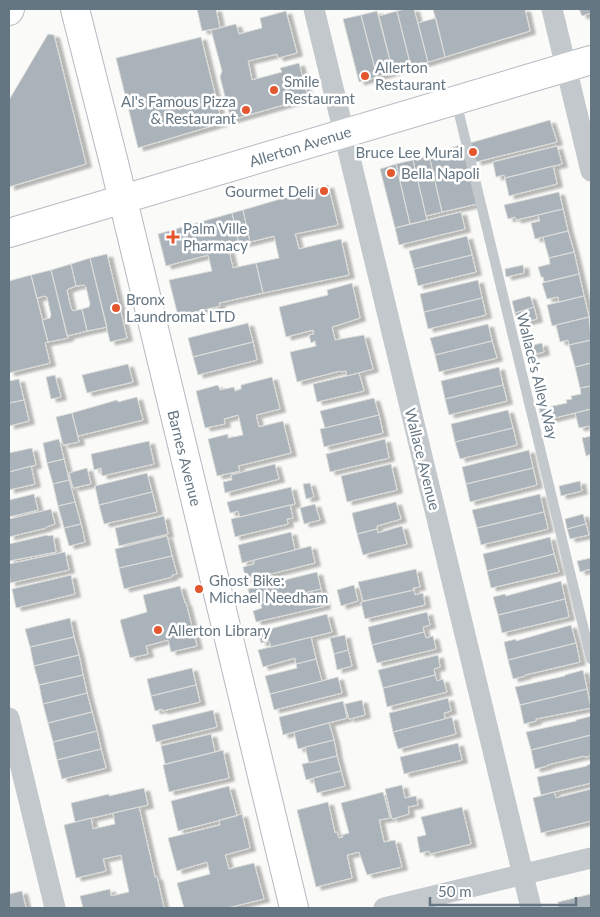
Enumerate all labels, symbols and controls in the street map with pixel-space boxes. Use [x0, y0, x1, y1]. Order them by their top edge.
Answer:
place label: Allerton Restaurant [375, 58, 447, 93]
marker: Allerton Restaurant [359, 70, 371, 82]
place label: Smile Restaurant [284, 72, 356, 107]
marker: Smile Restaurant [268, 84, 280, 96]
place label: Al's Famous Pizza & Restaurant [121, 92, 237, 127]
marker: Al's Famous Pizza & Restaurant [240, 104, 252, 116]
street label: Allerton Avenue [247, 122, 353, 170]
place label: Bruce Lee Mural [356, 143, 463, 161]
marker: Bruce Lee Mural [467, 146, 479, 158]
place label: Bella Napoli [401, 164, 480, 182]
marker: Bella Napoli [385, 167, 397, 179]
place label: Gourmet Deli [225, 182, 314, 200]
marker: Gourmet Deli [318, 185, 330, 197]
place label: Palm Ville Pharmacy [183, 219, 248, 254]
marker: Palm Ville Pharmacy [167, 231, 179, 243]
place label: Bronx Laundromat LTD [126, 290, 235, 325]
marker: Bronx Laundromat LTD [110, 302, 122, 314]
street label: Wallace's Alley Way [514, 311, 562, 441]
street label: Wallace Avenue [402, 406, 444, 512]
street label: Barnes Avenue [164, 408, 206, 508]
place label: Ghost Bike: Michael Needham [209, 571, 328, 606]
marker: Ghost Bike: Michael Needham [193, 583, 205, 595]
place label: Allerton Library [168, 621, 271, 639]
marker: Allerton Library [152, 624, 164, 636]
scale bar [430, 874, 576, 906]
text: 50 m [438, 882, 472, 900]

